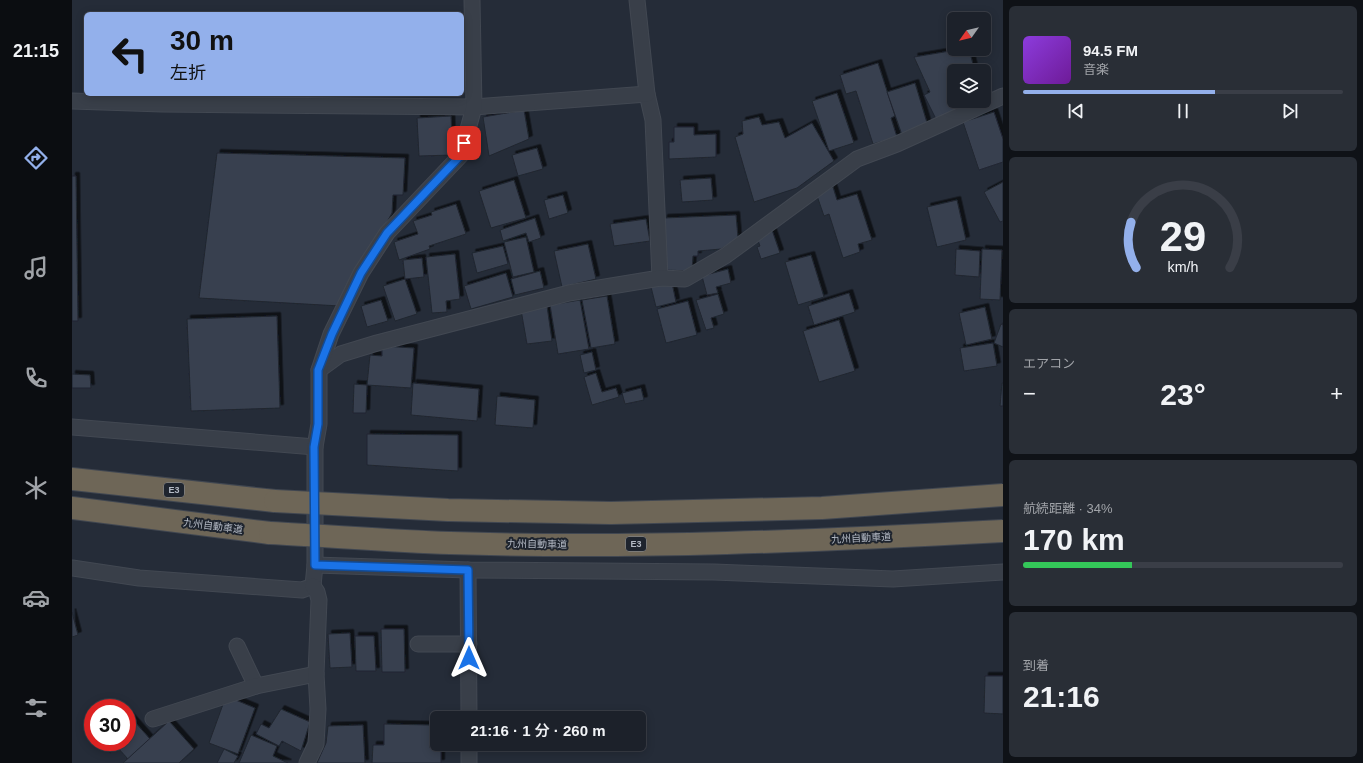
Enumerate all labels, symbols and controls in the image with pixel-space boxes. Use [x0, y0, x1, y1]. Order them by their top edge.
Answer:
north arrow [947, 12, 991, 56]
map controls [947, 12, 991, 108]
text: 30 m [170, 25, 234, 56]
icon: left [104, 28, 156, 80]
text: 21:15 [13, 41, 59, 61]
text: 94.5 FM [1083, 42, 1138, 59]
text: 音楽 [1083, 62, 1109, 77]
text: 左折 [170, 63, 206, 83]
button: layers [947, 64, 991, 108]
icon: previous [1065, 100, 1087, 122]
icon: pause [1172, 100, 1194, 122]
icon: next [1279, 100, 1301, 122]
pin [447, 126, 481, 160]
icon: arrive [453, 132, 475, 154]
icon: directions [22, 144, 50, 172]
text: 29 [1160, 213, 1206, 260]
icon: music [22, 254, 50, 282]
text: km/h [1168, 259, 1199, 275]
text: エアコン [1023, 356, 1075, 371]
icon: phone [22, 364, 50, 392]
text: 23° [1160, 378, 1206, 411]
text: − [1023, 381, 1036, 406]
text: + [1330, 381, 1343, 406]
icon: climate [22, 474, 50, 502]
road number: E3 [164, 483, 184, 497]
text: 航続距離 · 34% [1023, 501, 1113, 516]
street label: 九州自動車道 [183, 517, 243, 535]
text: 170 km [1023, 523, 1125, 556]
street label: 九州自動車道 [831, 531, 891, 545]
road number: E3 [626, 537, 646, 551]
street label: 九州自動車道 [507, 538, 567, 550]
icon: car [22, 584, 50, 612]
position arrow [448, 637, 490, 679]
text: 到着 [1023, 658, 1049, 673]
text: 21:16 [1023, 680, 1100, 713]
icon: filters [22, 694, 50, 722]
speed limit sign: 30 [84, 699, 136, 751]
text: 21:16 · 1 分 · 260 m [470, 722, 606, 739]

